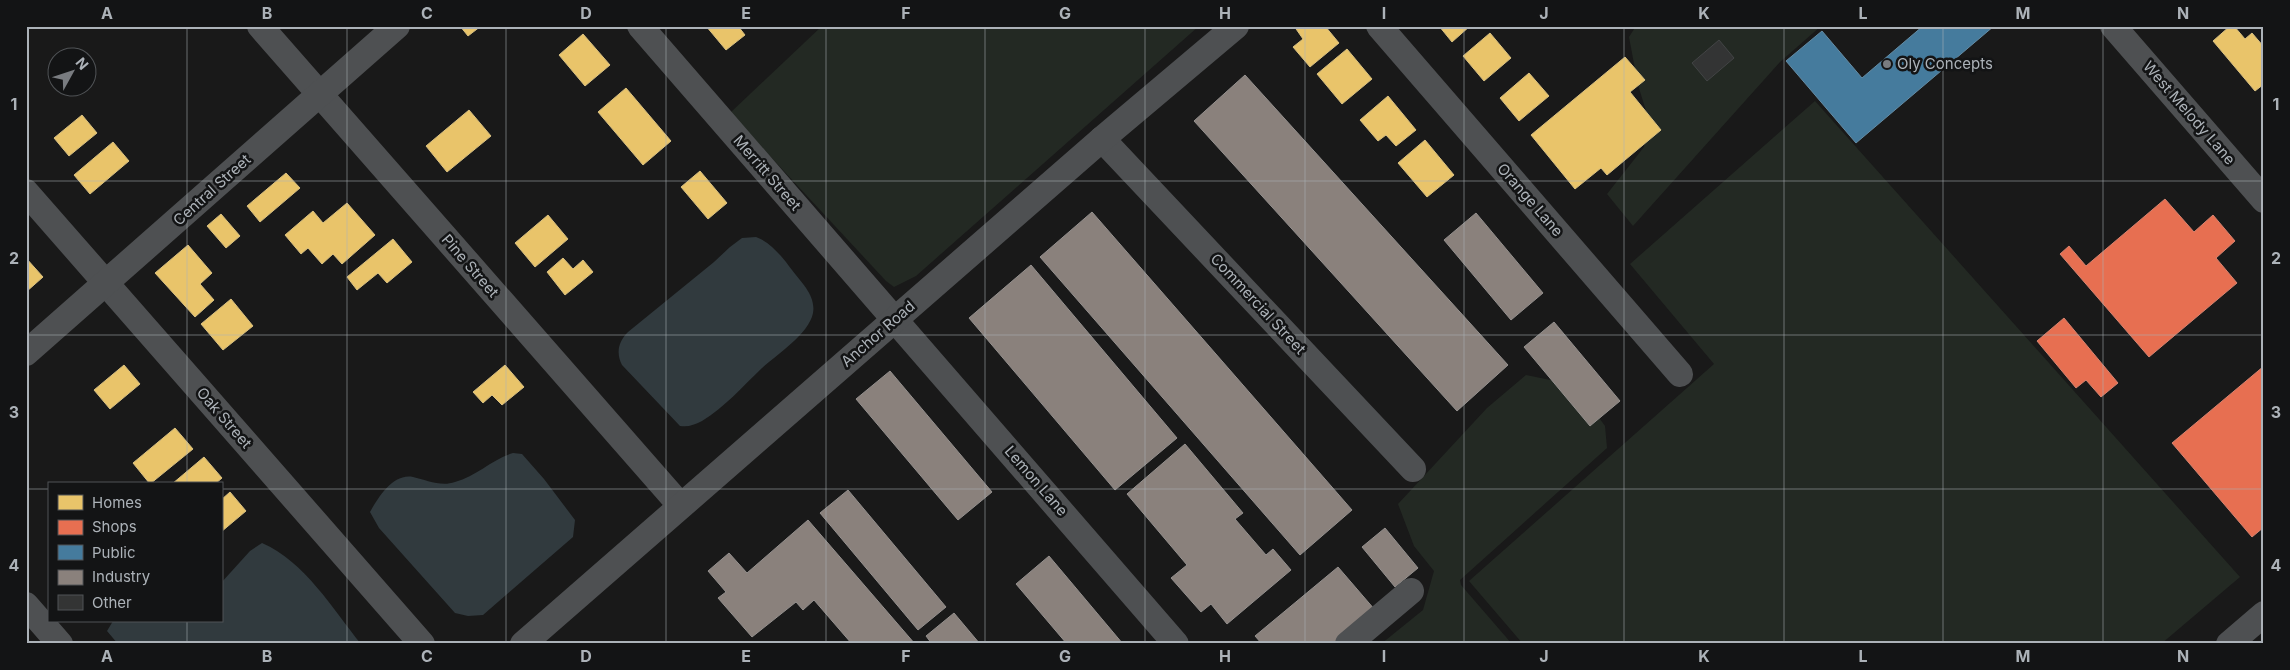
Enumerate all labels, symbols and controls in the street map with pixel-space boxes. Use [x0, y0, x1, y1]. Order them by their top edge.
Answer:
text: A [101, 3, 113, 23]
text: B [262, 3, 272, 23]
text: C [421, 3, 433, 23]
text: D [580, 3, 592, 23]
text: E [741, 3, 751, 23]
text: F [901, 3, 911, 23]
text: G [1059, 3, 1071, 23]
text: H [1219, 3, 1231, 23]
text: I [1382, 3, 1386, 23]
text: J [1539, 3, 1549, 23]
text: K [1698, 3, 1710, 23]
text: L [1858, 3, 1868, 23]
text: M [2016, 3, 2030, 23]
text: N [2177, 3, 2189, 23]
north arrow [48, 48, 98, 98]
text: N [72, 54, 92, 73]
place label: Oly Concepts [1897, 54, 1993, 73]
street label: West Melody Lane [2139, 57, 2240, 168]
marker: Oly Concepts [1881, 58, 1893, 70]
text: 1 [11, 94, 17, 114]
text: 1 [2273, 94, 2279, 114]
street label: Merritt Street [729, 131, 805, 214]
street label: Central Street [169, 150, 254, 229]
street label: Orange Lane [1493, 159, 1567, 240]
street label: Pine Street [438, 230, 503, 301]
text: 2 [9, 248, 19, 268]
text: 2 [2271, 248, 2281, 268]
street label: Commercial Street [1207, 249, 1310, 358]
street label: Anchor Road [837, 296, 919, 371]
street label: Oak Street [193, 383, 256, 452]
text: 3 [9, 402, 19, 422]
text: 3 [2271, 402, 2281, 422]
street label: Lemon Lane [1001, 442, 1072, 520]
legend [48, 482, 222, 622]
text: Homes [92, 493, 142, 512]
text: Shops [92, 517, 137, 536]
text: Public [92, 543, 135, 562]
text: 4 [9, 555, 20, 575]
text: 4 [2271, 555, 2282, 575]
text: Industry [92, 567, 151, 586]
text: Other [92, 593, 132, 612]
text: A [101, 646, 113, 666]
text: B [262, 646, 272, 666]
text: C [421, 646, 433, 666]
text: D [580, 646, 592, 666]
text: E [741, 646, 751, 666]
text: F [901, 646, 911, 666]
text: G [1059, 646, 1071, 666]
text: H [1219, 646, 1231, 666]
text: I [1382, 646, 1386, 666]
text: J [1539, 646, 1549, 666]
text: K [1698, 646, 1710, 666]
text: L [1858, 646, 1868, 666]
text: M [2016, 646, 2030, 666]
text: N [2177, 646, 2189, 666]

